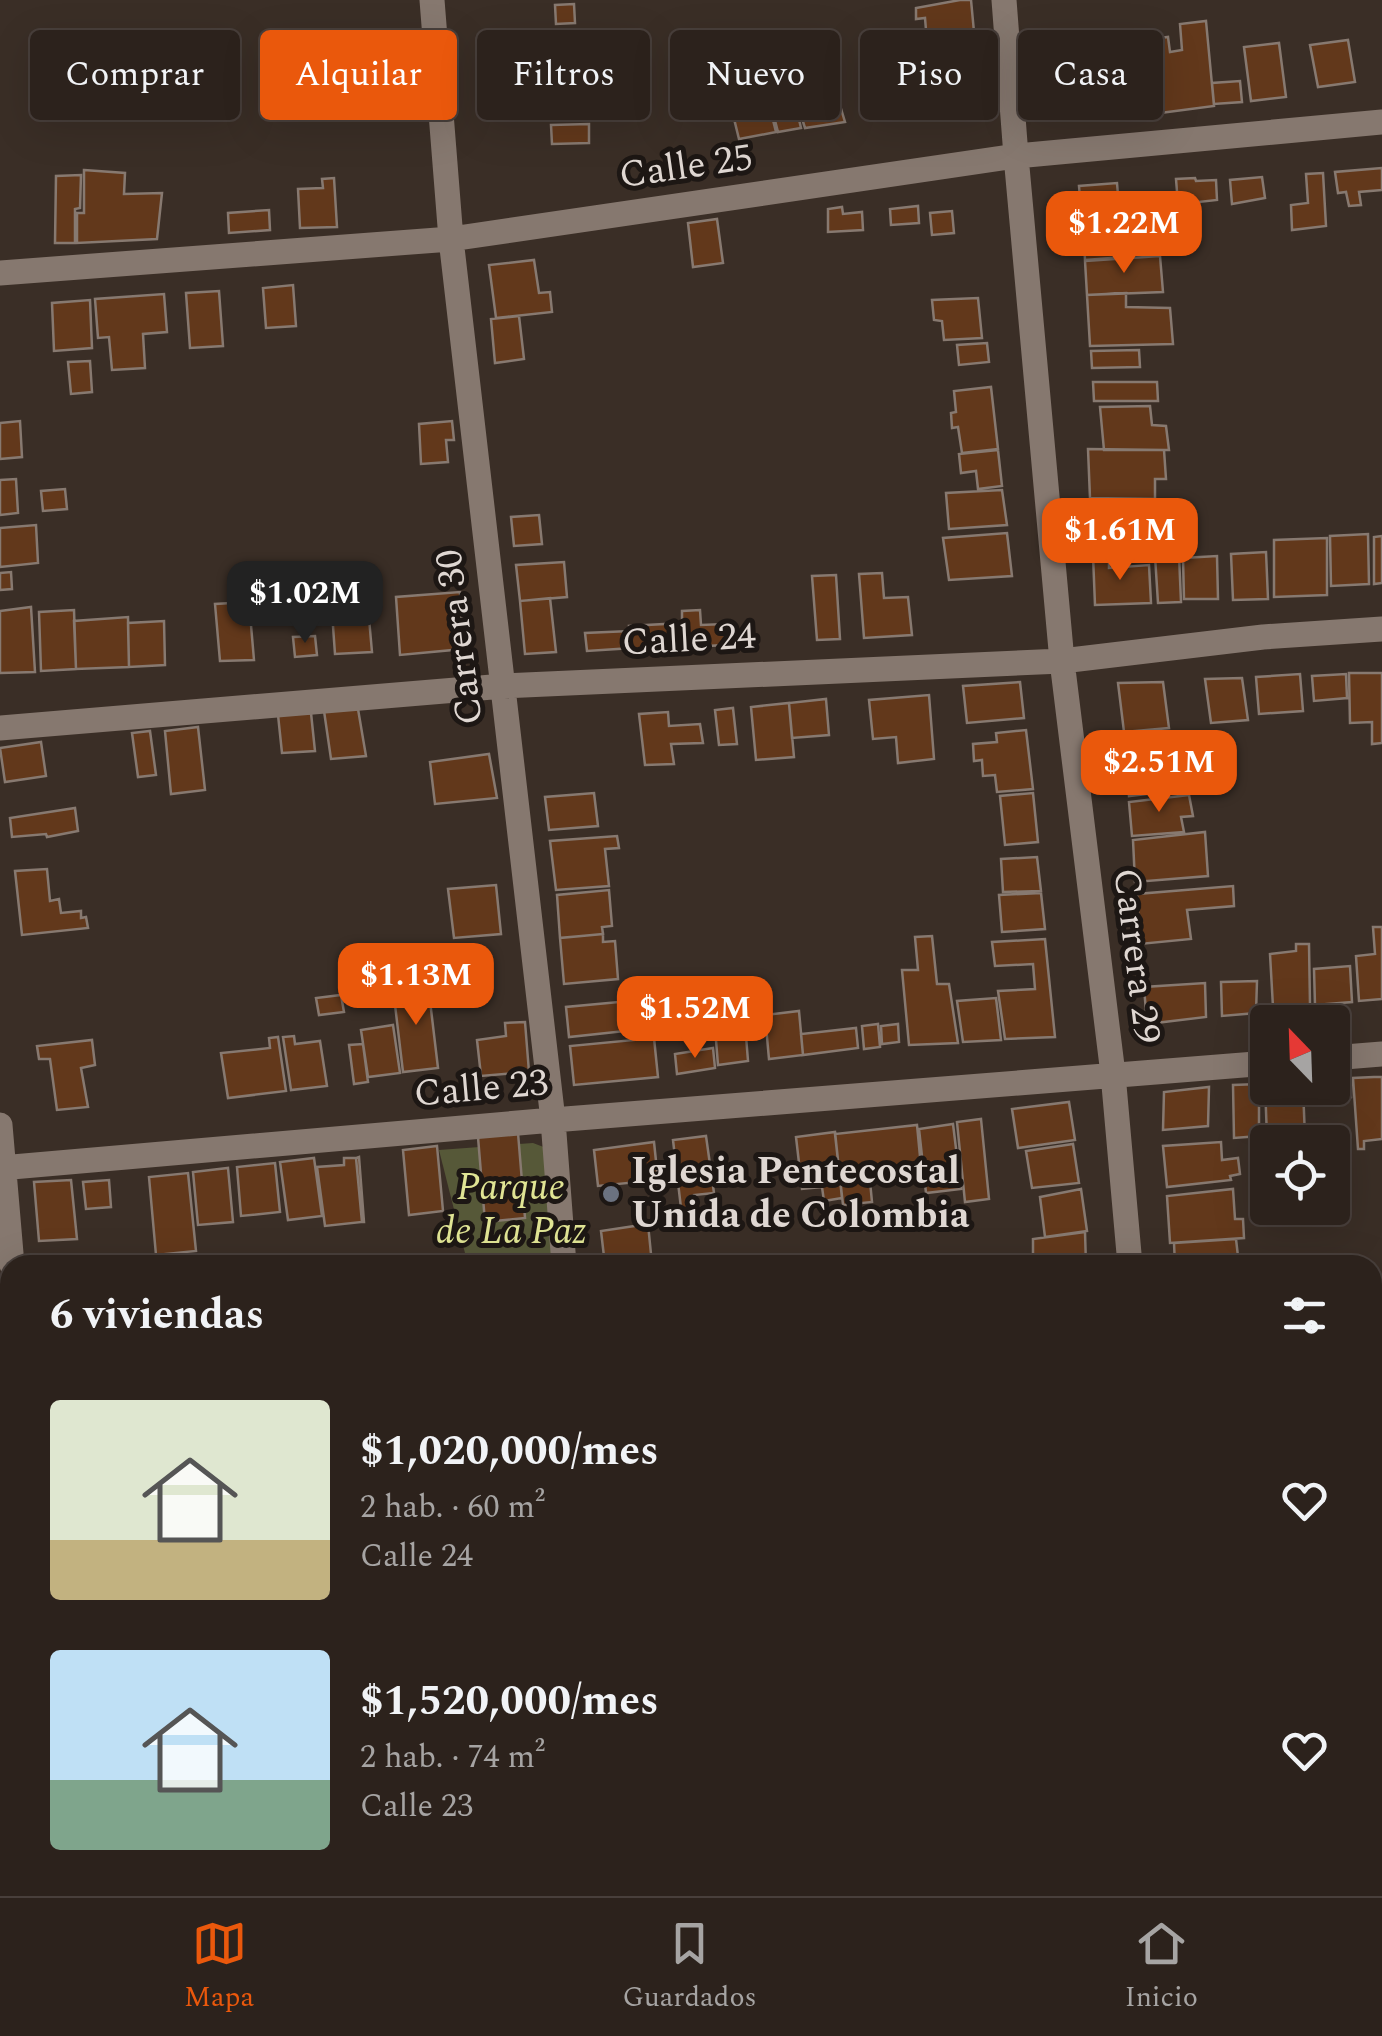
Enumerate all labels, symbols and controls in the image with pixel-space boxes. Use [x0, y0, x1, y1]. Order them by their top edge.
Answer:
chip: Comprar [30, 30, 240, 120]
chip: Alquilar [260, 30, 457, 120]
chip: Filtros [477, 30, 650, 120]
chip: Nuevo [670, 30, 840, 120]
chip: Piso [860, 30, 998, 120]
chip: Casa [1018, 30, 1163, 120]
street label: Calle 25 [616, 129, 756, 205]
pin: $1.22M [1043, 191, 1205, 276]
text: $1.22M [1068, 199, 1180, 248]
pin: $1.61M [1039, 498, 1201, 583]
text: $1.61M [1064, 506, 1176, 555]
street label: Carrera 30 [420, 546, 500, 728]
pin: $1.02M [224, 561, 386, 646]
text: $1.02M [249, 569, 361, 618]
street label: Calle 24 [620, 608, 758, 672]
pin: $2.51M [1078, 730, 1240, 815]
text: $2.51M [1103, 738, 1215, 787]
street label: Carrera 29 [1096, 865, 1176, 1047]
pin: $1.13M [335, 943, 497, 1028]
text: $1.13M [360, 951, 472, 1000]
pin: $1.52M [614, 976, 776, 1061]
text: $1.52M [639, 984, 751, 1033]
north arrow [1250, 1005, 1350, 1105]
map controls [1250, 1005, 1350, 1225]
street label: Calle 23 [412, 1054, 550, 1124]
button: locate [1250, 1125, 1350, 1225]
place label: Iglesia Pentecostal Unida de Colombia [631, 1143, 970, 1245]
park label: Parque de La Paz [435, 1159, 587, 1261]
marker: Iglesia Pentecostal Unida de Colombia [600, 1183, 622, 1205]
text: 6 viviendas [50, 1284, 264, 1347]
icon: filters [1277, 1288, 1332, 1343]
text: $1,020,000/mes [360, 1420, 659, 1483]
icon: home [130, 1440, 250, 1560]
icon: heart [1277, 1473, 1332, 1528]
text: 2 hab. · 60 m² [360, 1483, 545, 1532]
text: Calle 24 [360, 1532, 473, 1581]
text: $1,520,000/mes [360, 1670, 659, 1733]
icon: home [130, 1690, 250, 1810]
icon: heart [1277, 1723, 1332, 1778]
text: 2 hab. · 74 m² [360, 1733, 545, 1782]
text: Calle 23 [360, 1782, 473, 1831]
tab: Mapa [184, 1916, 254, 2019]
tab: Guardados [622, 1916, 757, 2019]
tab: Inicio [1125, 1916, 1198, 2019]

